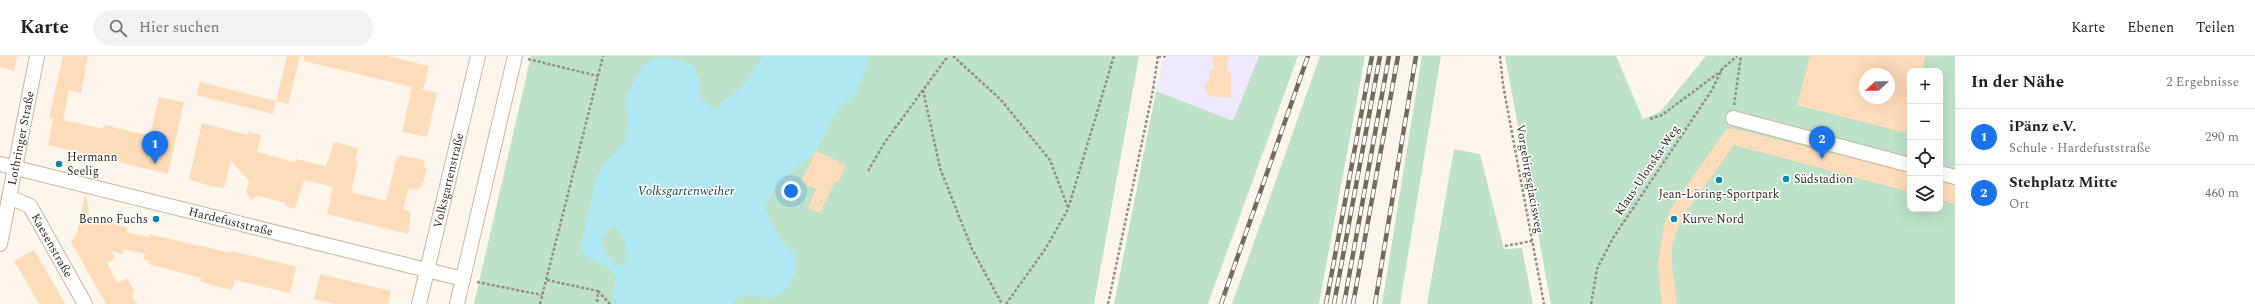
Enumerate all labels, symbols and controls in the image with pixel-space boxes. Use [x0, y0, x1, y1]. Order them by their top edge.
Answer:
search box [93, 10, 373, 46]
text: Karte [20, 13, 69, 42]
text: Hier suchen [139, 16, 220, 39]
icon: search [107, 17, 129, 39]
text: Karte [2071, 17, 2105, 38]
text: Ebenen [2127, 17, 2174, 38]
text: Teilen [2196, 17, 2235, 38]
north arrow [1859, 68, 1895, 104]
map controls [1907, 68, 1943, 212]
button: + [1907, 68, 1943, 104]
text: In der Nähe [1971, 69, 2064, 95]
text: 2 Ergebnisse [2166, 72, 2239, 92]
street label: Lothringer Straße [3, 89, 40, 187]
button: − [1907, 104, 1943, 140]
text: iPänz e.V. [2009, 115, 2076, 138]
street label: Klaus-Ulonska-Weg [1610, 121, 1685, 220]
street label: Vorgebirgsglacisweg [1511, 123, 1548, 235]
pin: 2 [1809, 126, 1835, 159]
text: 1 [1980, 127, 1988, 147]
text: 290 m [2205, 127, 2239, 147]
pin: 1 [142, 131, 168, 164]
street label: Volksgartenstraße [428, 131, 469, 230]
text: Schule · Hardefuststraße [2009, 138, 2151, 158]
button: locate [1907, 140, 1943, 176]
place label: Hermann Seelig [67, 148, 117, 181]
marker: Hermann Seelig [54, 159, 64, 169]
place label: Südstadion [1794, 170, 1853, 189]
text: Stehplatz Mitte [2009, 171, 2117, 194]
marker: Südstadion [1781, 174, 1791, 184]
marker: Jean-Löring-Sportpark [1714, 175, 1724, 185]
button: layers [1907, 176, 1943, 212]
water label: Volksgartenweiher [638, 181, 735, 201]
your location [781, 181, 801, 201]
text: 2 [1980, 183, 1988, 203]
text: 460 m [2205, 183, 2239, 203]
place label: Jean-Löring-Sportpark [1658, 185, 1780, 204]
text: Ort [2009, 194, 2029, 214]
street label: Hardefuststraße [187, 202, 275, 242]
street label: Kaesenstraße [26, 210, 77, 282]
place label: Benno Fuchs [79, 210, 148, 229]
place label: Kurve Nord [1682, 210, 1744, 229]
marker: Benno Fuchs [151, 214, 161, 224]
marker: Kurve Nord [1669, 214, 1679, 224]

